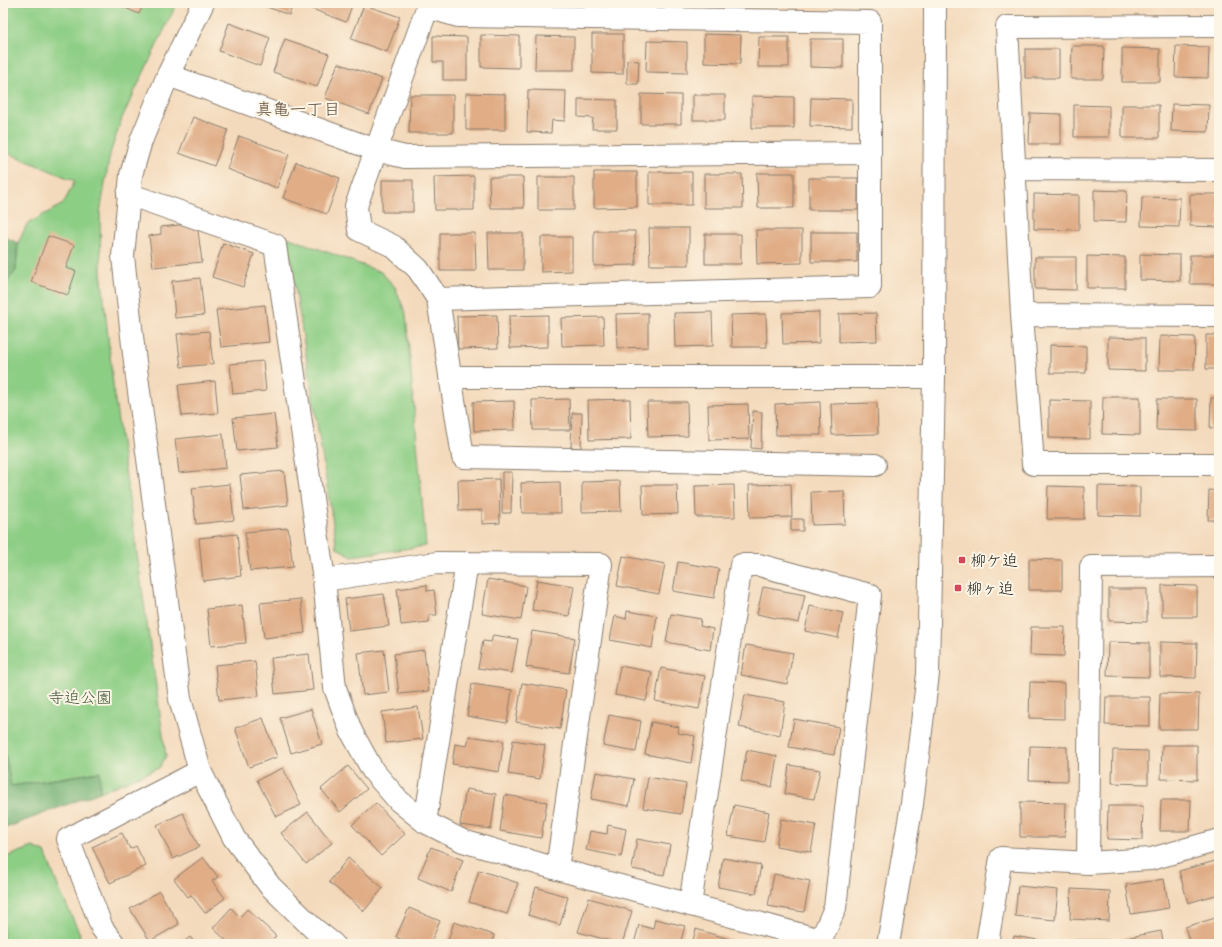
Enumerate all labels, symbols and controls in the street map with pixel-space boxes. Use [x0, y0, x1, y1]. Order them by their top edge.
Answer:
district label: 真亀一丁目 [256, 98, 341, 123]
place label: 柳ケ迫 [970, 550, 1018, 574]
marker: 柳ケ迫 [957, 555, 967, 565]
place label: 柳ヶ迫 [966, 578, 1014, 602]
marker: 柳ヶ迫 [953, 583, 963, 593]
park label: 寺迫公園 [48, 687, 112, 711]

